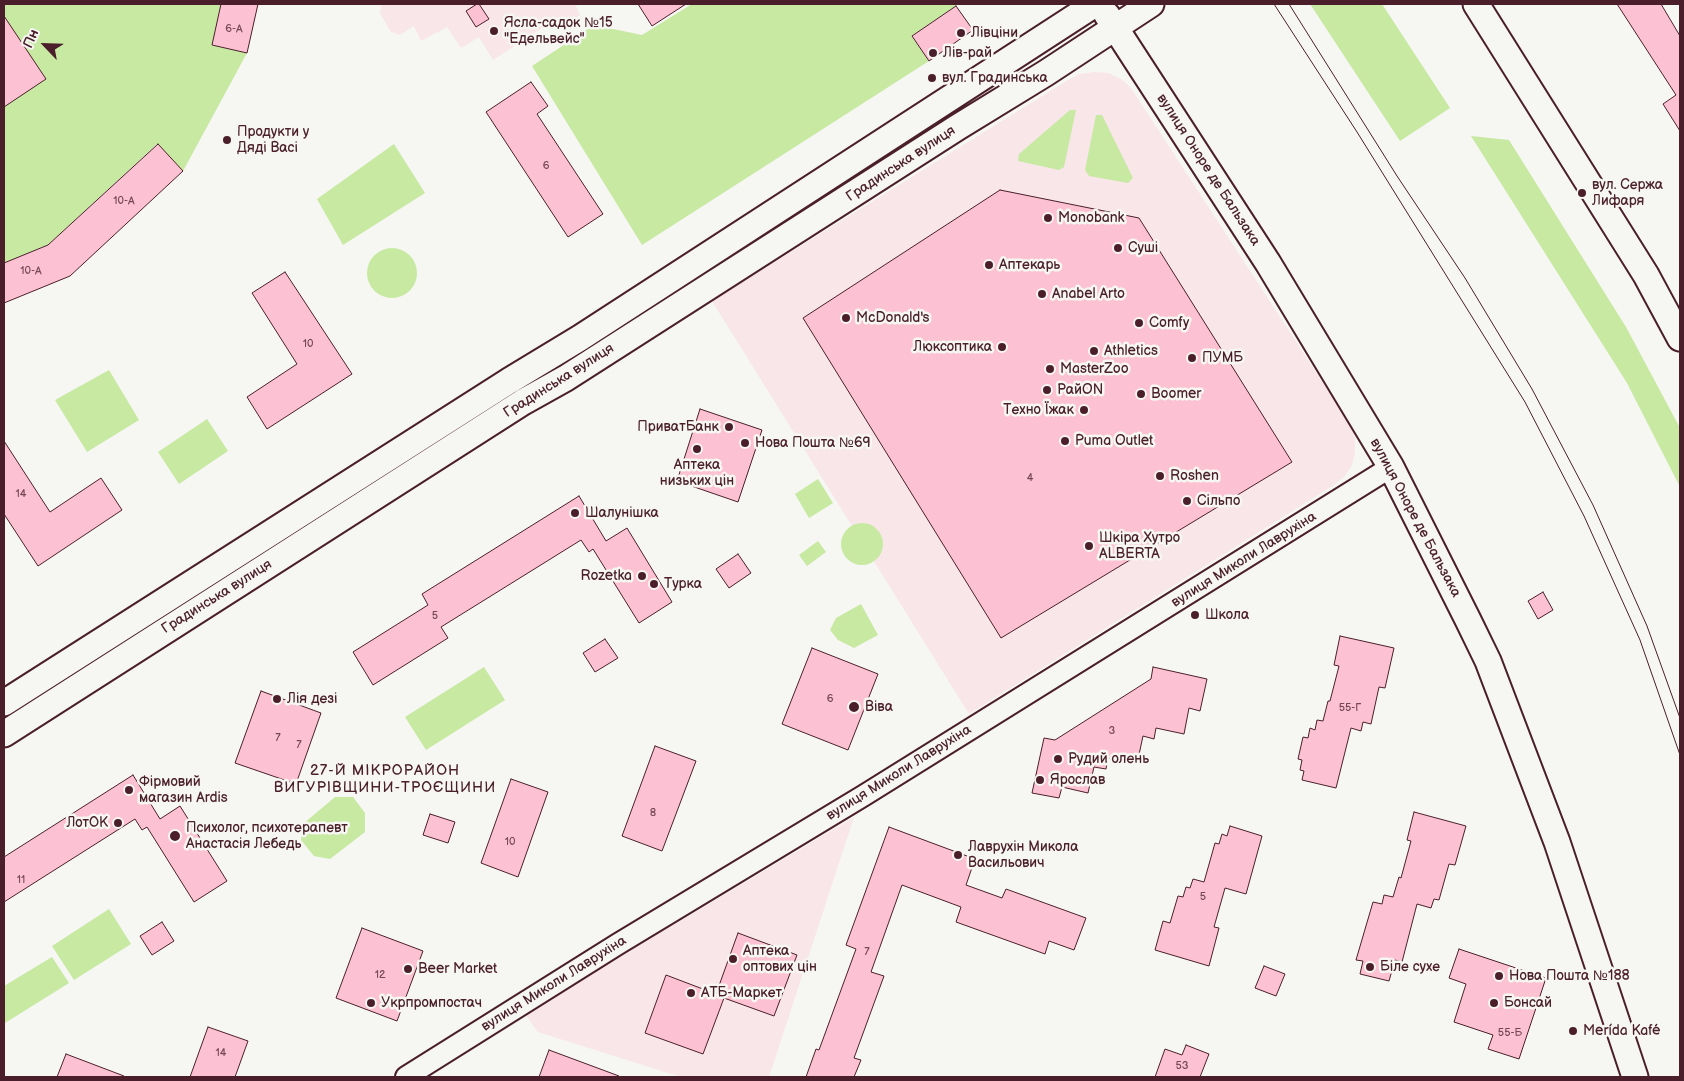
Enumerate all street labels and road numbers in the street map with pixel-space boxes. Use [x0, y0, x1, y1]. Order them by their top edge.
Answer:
street label: вулиця Оноре де Бальзака [1153, 91, 1263, 249]
street label: Градинська вулиця [843, 122, 959, 206]
street label: Градинська вулиця [501, 340, 617, 422]
street label: вулиця Оноре де Бальзака [1366, 436, 1464, 600]
street label: вулиця Миколи Лаврухіна [1168, 508, 1320, 612]
street label: Градинська вулиця [159, 556, 275, 638]
street label: вулиця Миколи Лаврухіна [823, 721, 975, 825]
street label: вулиця Миколи Лаврухіна [478, 932, 630, 1036]

